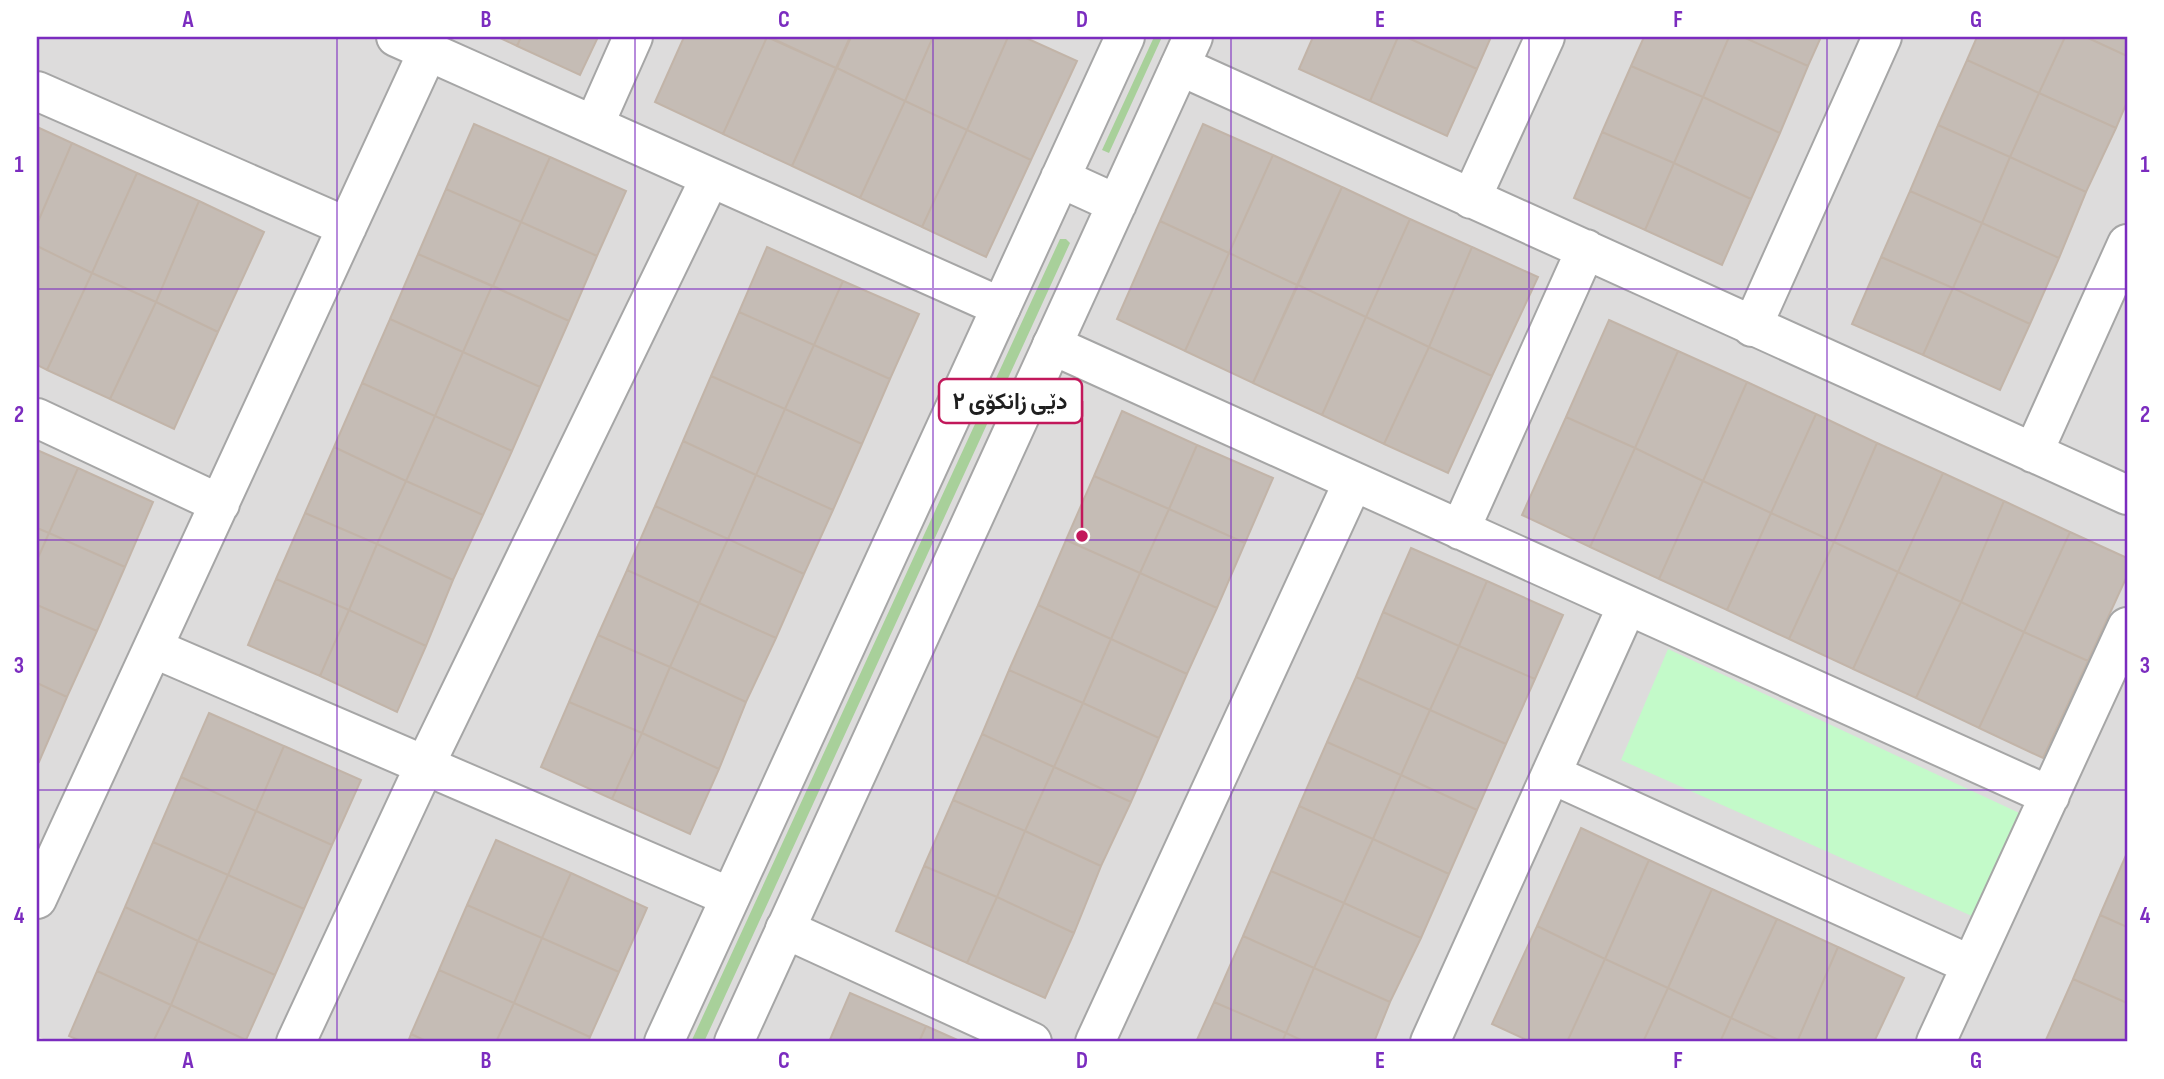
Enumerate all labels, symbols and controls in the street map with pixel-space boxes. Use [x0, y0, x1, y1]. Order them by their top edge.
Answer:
text: A [182, 6, 195, 34]
text: B [481, 6, 492, 34]
text: C [778, 6, 790, 34]
text: D [1076, 6, 1088, 34]
text: E [1375, 6, 1385, 34]
text: F [1673, 6, 1683, 34]
text: G [1970, 6, 1982, 34]
text: 1 [14, 151, 24, 179]
text: 1 [2140, 151, 2150, 179]
callout: دێی زانکۆی ٢ [939, 379, 1082, 423]
text: دێی زانکۆی ٢ [952, 388, 1068, 416]
text: 2 [14, 401, 24, 429]
text: 2 [2140, 401, 2150, 429]
text: 3 [14, 652, 24, 680]
text: 3 [2140, 652, 2150, 680]
text: 4 [14, 902, 25, 930]
text: 4 [2140, 902, 2151, 930]
text: A [182, 1047, 195, 1075]
text: B [481, 1047, 492, 1075]
text: C [778, 1047, 790, 1075]
text: D [1076, 1047, 1088, 1075]
text: E [1375, 1047, 1385, 1075]
text: F [1673, 1047, 1683, 1075]
text: G [1970, 1047, 1982, 1075]

